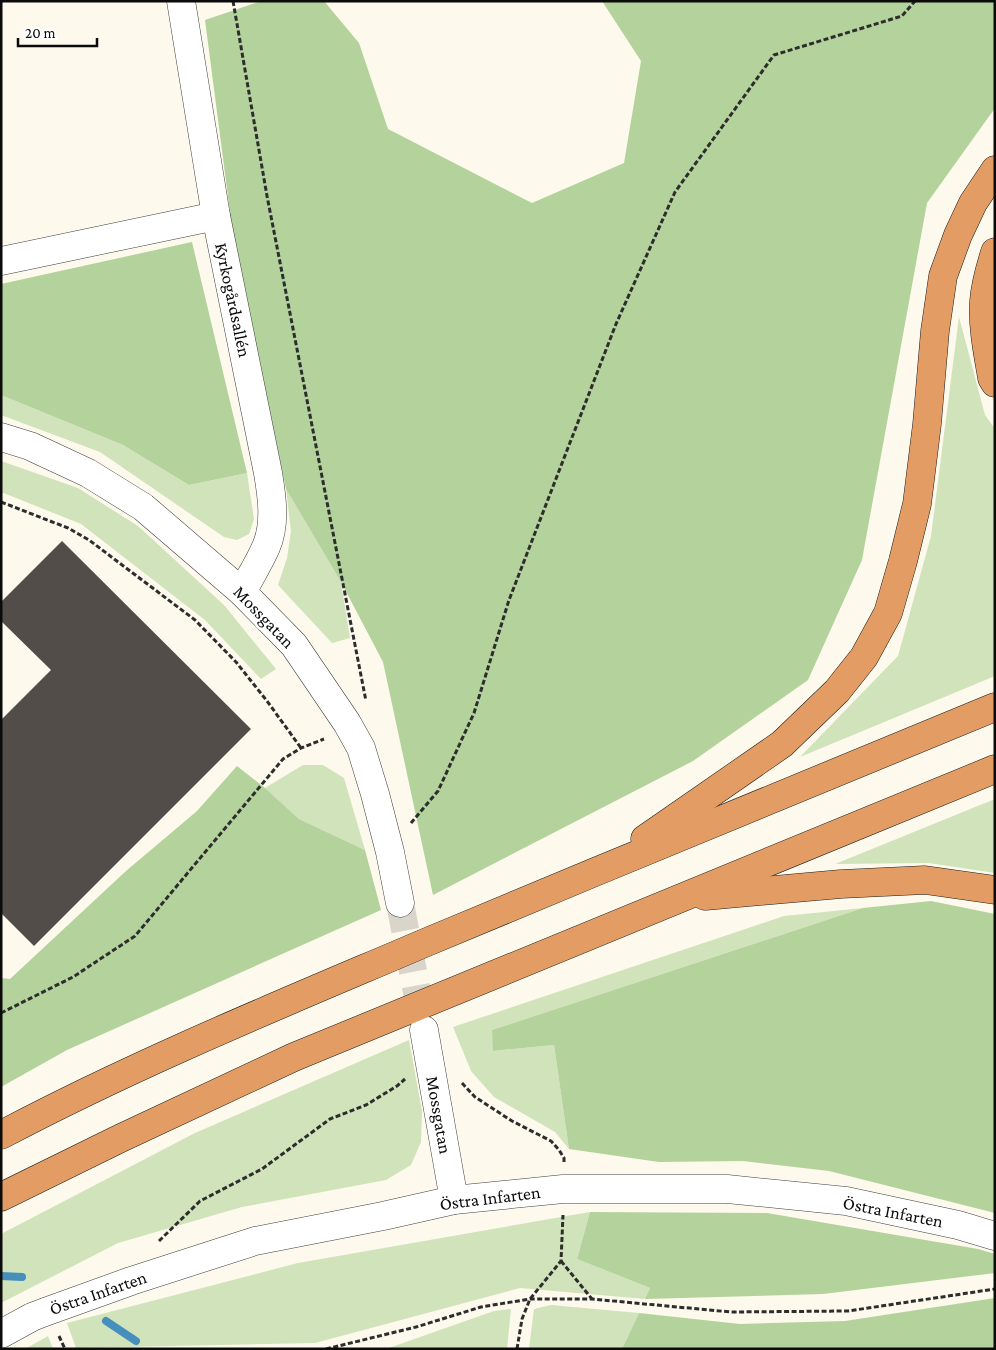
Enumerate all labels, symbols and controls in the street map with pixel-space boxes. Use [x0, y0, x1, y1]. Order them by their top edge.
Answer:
scale bar [18, 15, 96, 47]
text: 20 m [25, 25, 56, 41]
street label: Kyrkogårdsallén [211, 241, 255, 359]
street label: Mossgatan [229, 582, 299, 653]
street label: Mossgatan [422, 1074, 456, 1156]
street label: Östra Infarten [438, 1182, 542, 1214]
street label: Östra Infarten [841, 1193, 945, 1232]
street label: Östra Infarten [47, 1267, 150, 1319]

